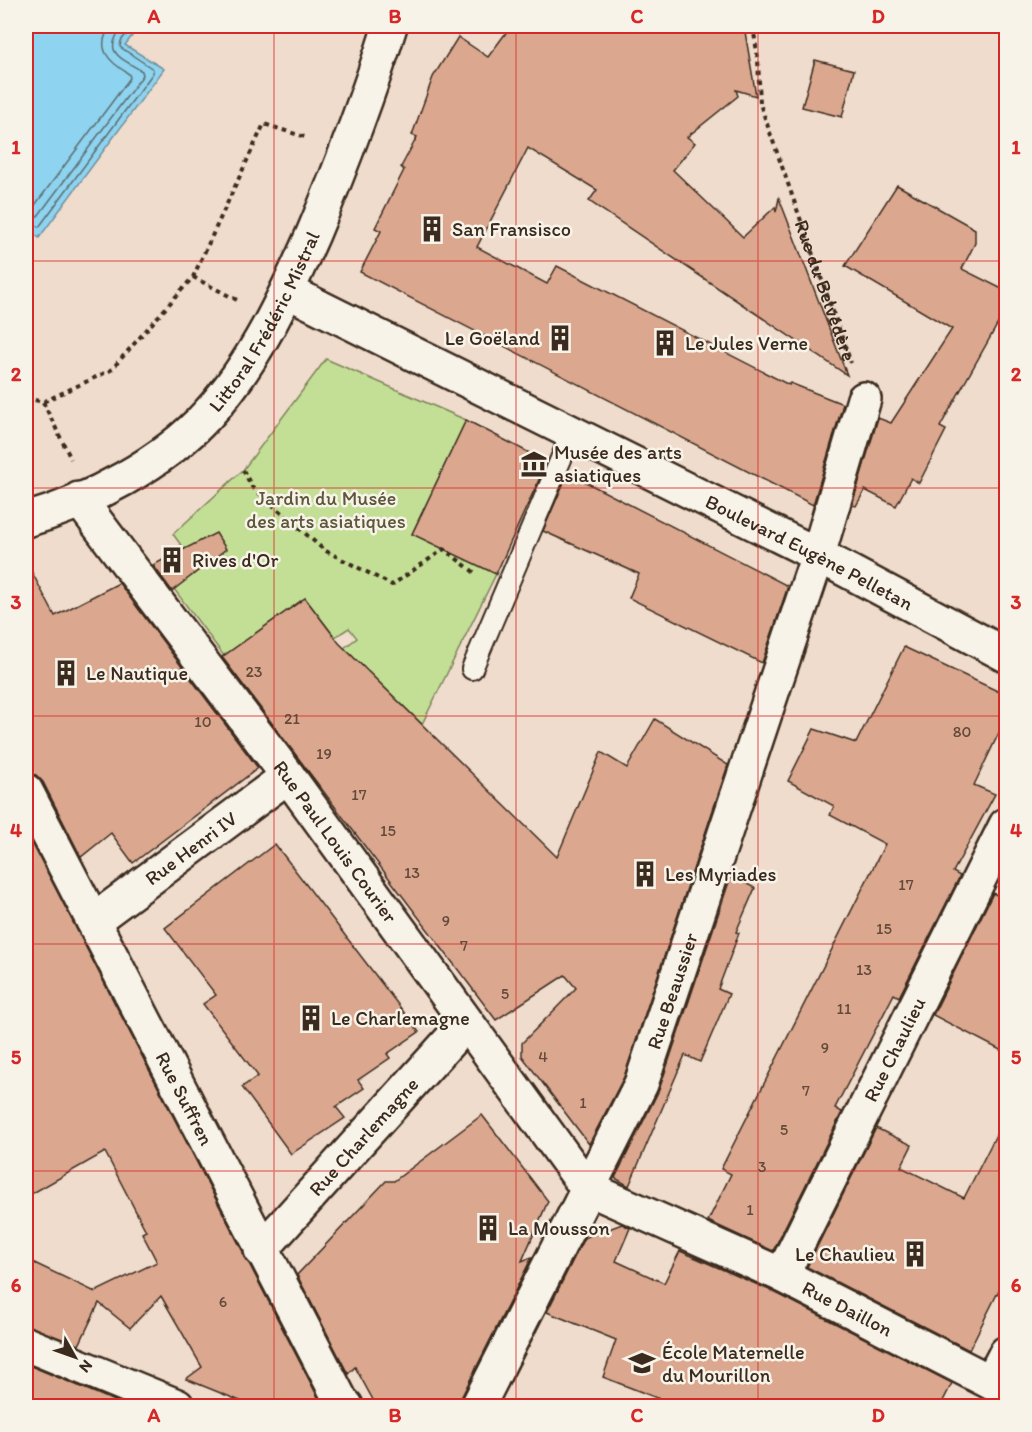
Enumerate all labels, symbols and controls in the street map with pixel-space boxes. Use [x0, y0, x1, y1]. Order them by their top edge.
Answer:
text: A [147, 4, 161, 28]
text: B [389, 4, 402, 28]
text: C [631, 4, 644, 28]
text: D [871, 4, 885, 28]
text: 1 [11, 135, 21, 159]
text: 1 [1011, 135, 1021, 159]
building icon: San Fransisco [417, 214, 447, 244]
street label: Rue du Belvédère [790, 216, 861, 364]
place label: San Fransisco [452, 217, 571, 241]
street label: Littoral Frédéric Mistral [203, 227, 325, 417]
building icon: Le Goëland [545, 323, 575, 353]
place label: Le Goëland [445, 326, 540, 350]
building icon: Le Jules Verne [650, 328, 680, 358]
place label: Le Jules Verne [685, 331, 808, 355]
text: 2 [11, 362, 22, 386]
text: 2 [1011, 362, 1022, 386]
place label: Musée des arts asiatiques [554, 440, 682, 487]
museum icon: Musée des arts asiatiques [519, 449, 549, 479]
park label: Jardin du Musée des arts asiatiques [246, 486, 406, 533]
street label: Boulevard Eugène Pelletan [702, 489, 917, 615]
building icon: Rives d'Or [157, 545, 187, 575]
place label: Rives d'Or [192, 548, 278, 572]
text: 3 [11, 590, 22, 614]
text: 3 [1011, 590, 1022, 614]
building icon: Le Nautique [51, 658, 81, 688]
place label: Le Nautique [86, 661, 188, 685]
house number: 23 [245, 662, 263, 681]
house number: 21 [284, 709, 300, 728]
house number: 10 [194, 712, 212, 731]
house number: 80 [953, 722, 971, 741]
house number: 19 [316, 744, 332, 763]
street label: Rue Paul Louis Courier [269, 756, 403, 927]
house number: 17 [351, 785, 367, 804]
street label: Rue Henri IV [140, 806, 242, 890]
text: 4 [10, 818, 22, 842]
text: 4 [1010, 818, 1022, 842]
house number: 15 [380, 821, 396, 840]
building icon: Les Myriades [630, 859, 660, 889]
place label: Les Myriades [665, 862, 776, 886]
house number: 13 [404, 863, 420, 882]
house number: 17 [898, 875, 914, 894]
house number: 9 [442, 911, 450, 930]
house number: 15 [876, 919, 892, 938]
street label: Rue Beaussier [642, 930, 703, 1052]
house number: 7 [460, 936, 468, 955]
house number: 13 [856, 960, 872, 979]
house number: 5 [501, 984, 509, 1003]
street label: Rue Chaulieu [858, 993, 930, 1106]
house number: 11 [837, 999, 852, 1018]
building icon: Le Charlemagne [296, 1003, 326, 1033]
place label: Le Charlemagne [331, 1006, 470, 1030]
house number: 9 [821, 1038, 829, 1057]
text: 5 [11, 1045, 22, 1069]
text: 5 [1011, 1045, 1022, 1069]
street label: Rue Suffren [151, 1047, 219, 1150]
house number: 4 [538, 1047, 548, 1066]
street label: Rue Charlemagne [304, 1072, 423, 1201]
house number: 7 [802, 1081, 810, 1100]
house number: 1 [579, 1093, 587, 1112]
house number: 5 [780, 1120, 788, 1139]
house number: 3 [758, 1157, 767, 1176]
house number: 1 [746, 1200, 754, 1219]
building icon: La Mousson [473, 1213, 503, 1243]
place label: La Mousson [508, 1216, 610, 1240]
building icon: Le Chaulieu [900, 1239, 930, 1269]
place label: Le Chaulieu [795, 1242, 895, 1266]
text: 6 [11, 1273, 22, 1297]
text: 6 [1011, 1273, 1022, 1297]
street label: Rue Daillon [798, 1275, 896, 1342]
house number: 6 [219, 1292, 227, 1311]
north arrow [45, 1327, 105, 1387]
place label: École Maternelle du Mourillon [662, 1340, 805, 1387]
school or university icon: École Maternelle du Mourillon [627, 1348, 657, 1378]
text: N [75, 1356, 97, 1377]
text: A [147, 1403, 161, 1427]
text: B [389, 1403, 402, 1427]
text: C [631, 1403, 644, 1427]
text: D [871, 1403, 885, 1427]

